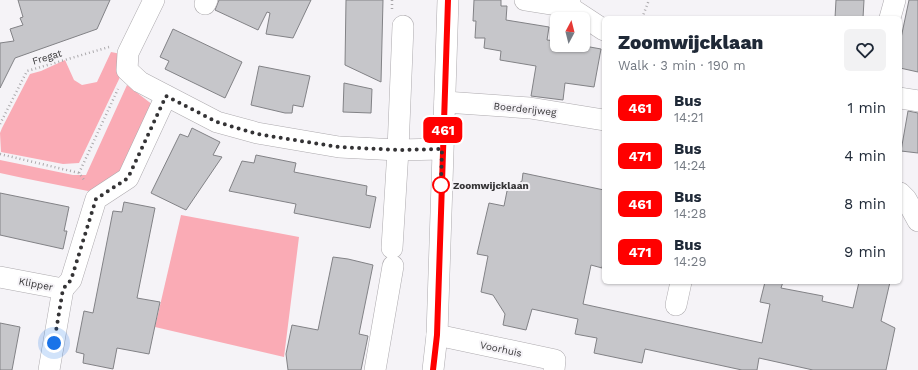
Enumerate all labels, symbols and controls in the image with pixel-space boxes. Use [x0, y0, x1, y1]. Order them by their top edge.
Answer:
north arrow [550, 12, 590, 52]
map controls [550, 12, 590, 52]
button: heart [844, 29, 886, 71]
text: Zoomwijcklaan [618, 31, 763, 54]
street label: Fregat [31, 47, 64, 67]
text: Walk · 3 min · 190 m [618, 58, 746, 73]
text: Bus [674, 92, 702, 110]
text: 1 min [847, 99, 886, 117]
street label: Boerderijweg [493, 100, 558, 118]
text: 461 [628, 100, 652, 116]
text: 14:21 [674, 110, 704, 125]
line badge: 461 [420, 117, 466, 143]
text: 461 [431, 122, 455, 138]
text: Bus [674, 140, 702, 158]
text: 4 min [844, 147, 886, 165]
text: 471 [629, 148, 651, 164]
text: 14:24 [674, 158, 706, 173]
marker: Zoomwijcklaan [432, 176, 450, 194]
place label: Zoomwijcklaan [453, 180, 529, 191]
text: Bus [674, 188, 702, 206]
text: 8 min [844, 195, 886, 213]
text: 461 [628, 196, 652, 212]
text: 14:28 [674, 206, 706, 221]
text: Bus [674, 236, 702, 254]
text: 9 min [844, 243, 886, 261]
text: 471 [629, 244, 651, 260]
text: 14:29 [674, 254, 706, 269]
street label: Klipper [18, 275, 54, 293]
your location [44, 333, 64, 353]
street label: Voorhuis [479, 339, 523, 359]

